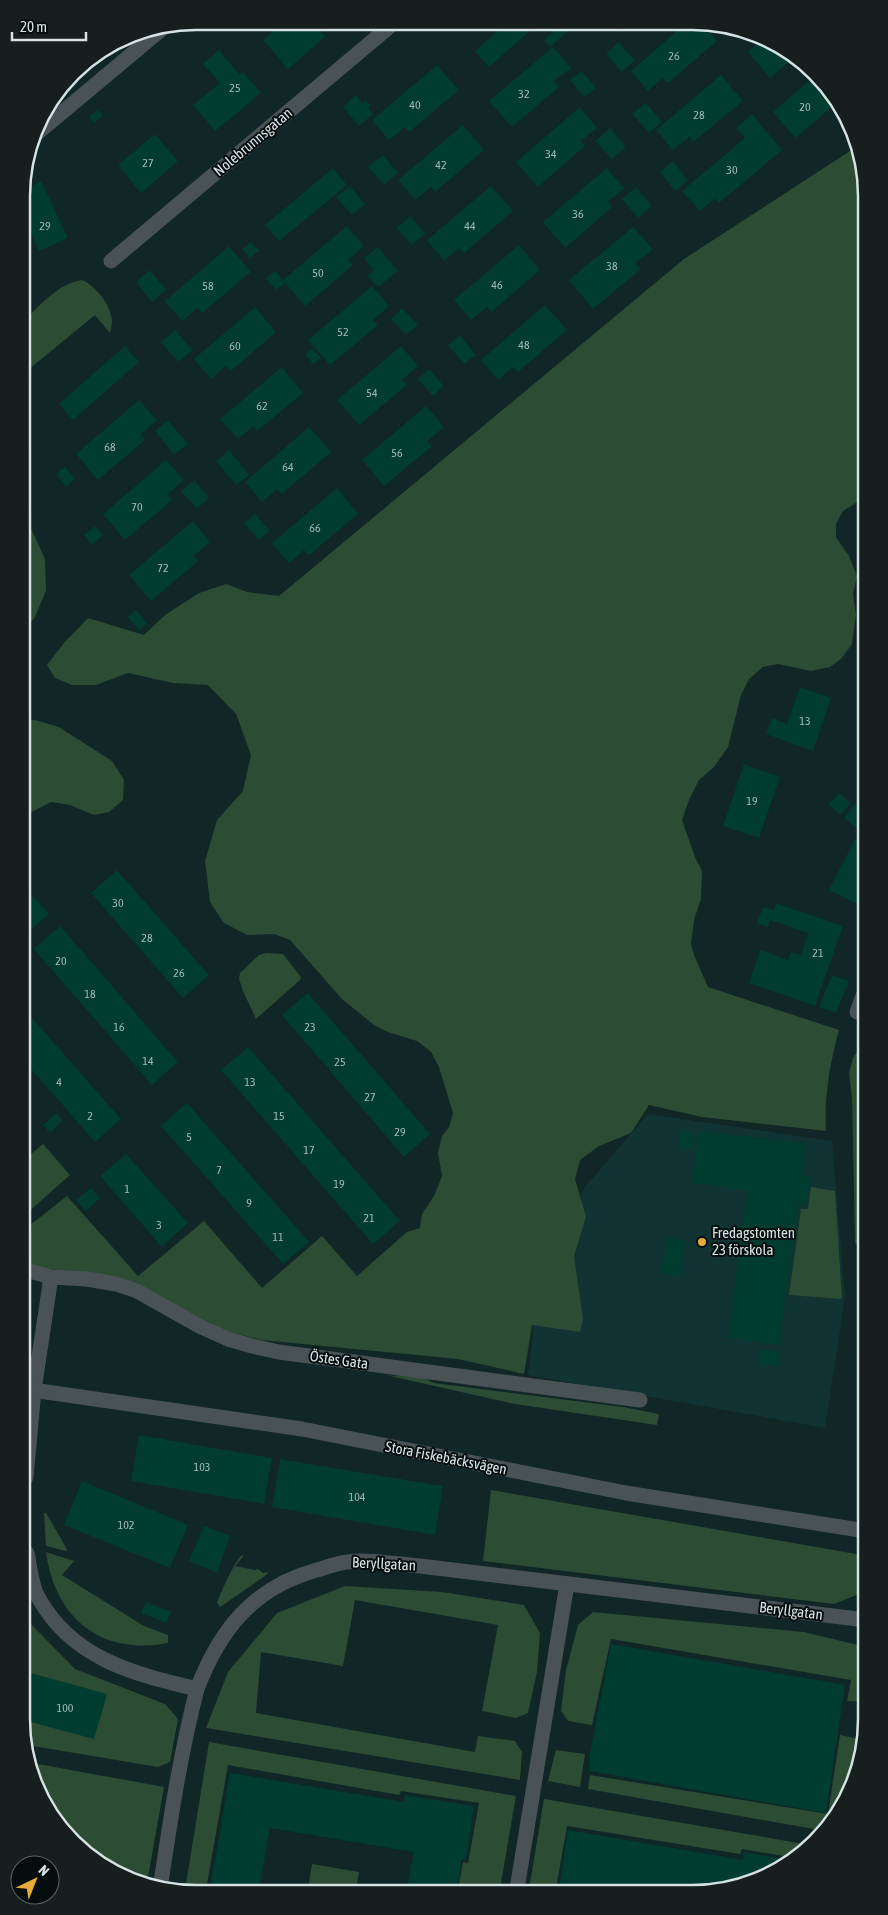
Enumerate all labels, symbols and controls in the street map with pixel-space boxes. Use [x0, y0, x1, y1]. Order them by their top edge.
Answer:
scale bar [12, 10, 86, 42]
text: 20 m [20, 18, 47, 35]
house number: 26 [668, 49, 680, 63]
house number: 25 [229, 81, 241, 95]
house number: 32 [518, 87, 530, 101]
house number: 40 [409, 98, 421, 112]
house number: 20 [799, 100, 811, 114]
street label: Nolebrunnsgatan [210, 104, 295, 179]
house number: 28 [693, 108, 705, 122]
house number: 34 [545, 147, 557, 161]
house number: 27 [142, 156, 154, 170]
house number: 42 [435, 158, 447, 172]
house number: 30 [726, 163, 738, 177]
house number: 36 [572, 207, 584, 221]
house number: 29 [39, 219, 51, 233]
house number: 44 [464, 219, 476, 233]
house number: 38 [606, 259, 618, 273]
house number: 50 [312, 266, 324, 280]
house number: 46 [491, 278, 503, 292]
house number: 58 [202, 279, 214, 293]
house number: 52 [337, 325, 349, 339]
house number: 48 [518, 338, 530, 352]
house number: 60 [229, 339, 241, 353]
house number: 54 [366, 386, 378, 400]
house number: 62 [256, 399, 268, 413]
house number: 68 [104, 440, 116, 454]
house number: 56 [391, 446, 403, 460]
house number: 64 [282, 460, 294, 474]
house number: 70 [131, 500, 143, 514]
house number: 66 [309, 521, 321, 535]
house number: 72 [157, 561, 169, 575]
house number: 13 [799, 714, 811, 728]
house number: 19 [746, 794, 758, 808]
house number: 30 [112, 896, 124, 910]
house number: 28 [141, 931, 153, 945]
house number: 21 [812, 946, 824, 960]
house number: 20 [55, 954, 67, 968]
house number: 26 [173, 966, 185, 980]
house number: 18 [84, 987, 96, 1001]
house number: 16 [113, 1020, 125, 1034]
house number: 23 [304, 1020, 316, 1034]
house number: 14 [142, 1054, 154, 1068]
house number: 25 [334, 1055, 346, 1069]
house number: 4 [56, 1075, 62, 1089]
house number: 13 [244, 1075, 256, 1089]
house number: 27 [364, 1090, 376, 1104]
house number: 2 [87, 1109, 93, 1123]
house number: 15 [273, 1109, 285, 1123]
house number: 29 [394, 1125, 406, 1139]
house number: 5 [186, 1130, 192, 1144]
house number: 17 [303, 1143, 315, 1157]
house number: 7 [216, 1163, 222, 1177]
house number: 19 [333, 1177, 345, 1191]
house number: 1 [124, 1182, 130, 1196]
house number: 9 [246, 1196, 252, 1210]
house number: 21 [363, 1211, 375, 1225]
house number: 3 [156, 1218, 162, 1232]
place label: Fredagstomten 23 förskola [712, 1224, 795, 1258]
house number: 11 [272, 1230, 284, 1244]
marker: Fredagstomten 23 förskola [696, 1236, 708, 1248]
street label: Östes Gata [309, 1347, 369, 1372]
street label: Stora Fiskebäcksvägen [384, 1437, 508, 1478]
house number: 103 [194, 1460, 210, 1474]
house number: 104 [349, 1490, 366, 1504]
house number: 102 [118, 1518, 134, 1532]
street label: Beryllgatan [352, 1553, 416, 1574]
street label: Beryllgatan [758, 1598, 824, 1623]
house number: 100 [57, 1701, 74, 1715]
north arrow [10, 1855, 60, 1905]
text: N [35, 1862, 52, 1879]

